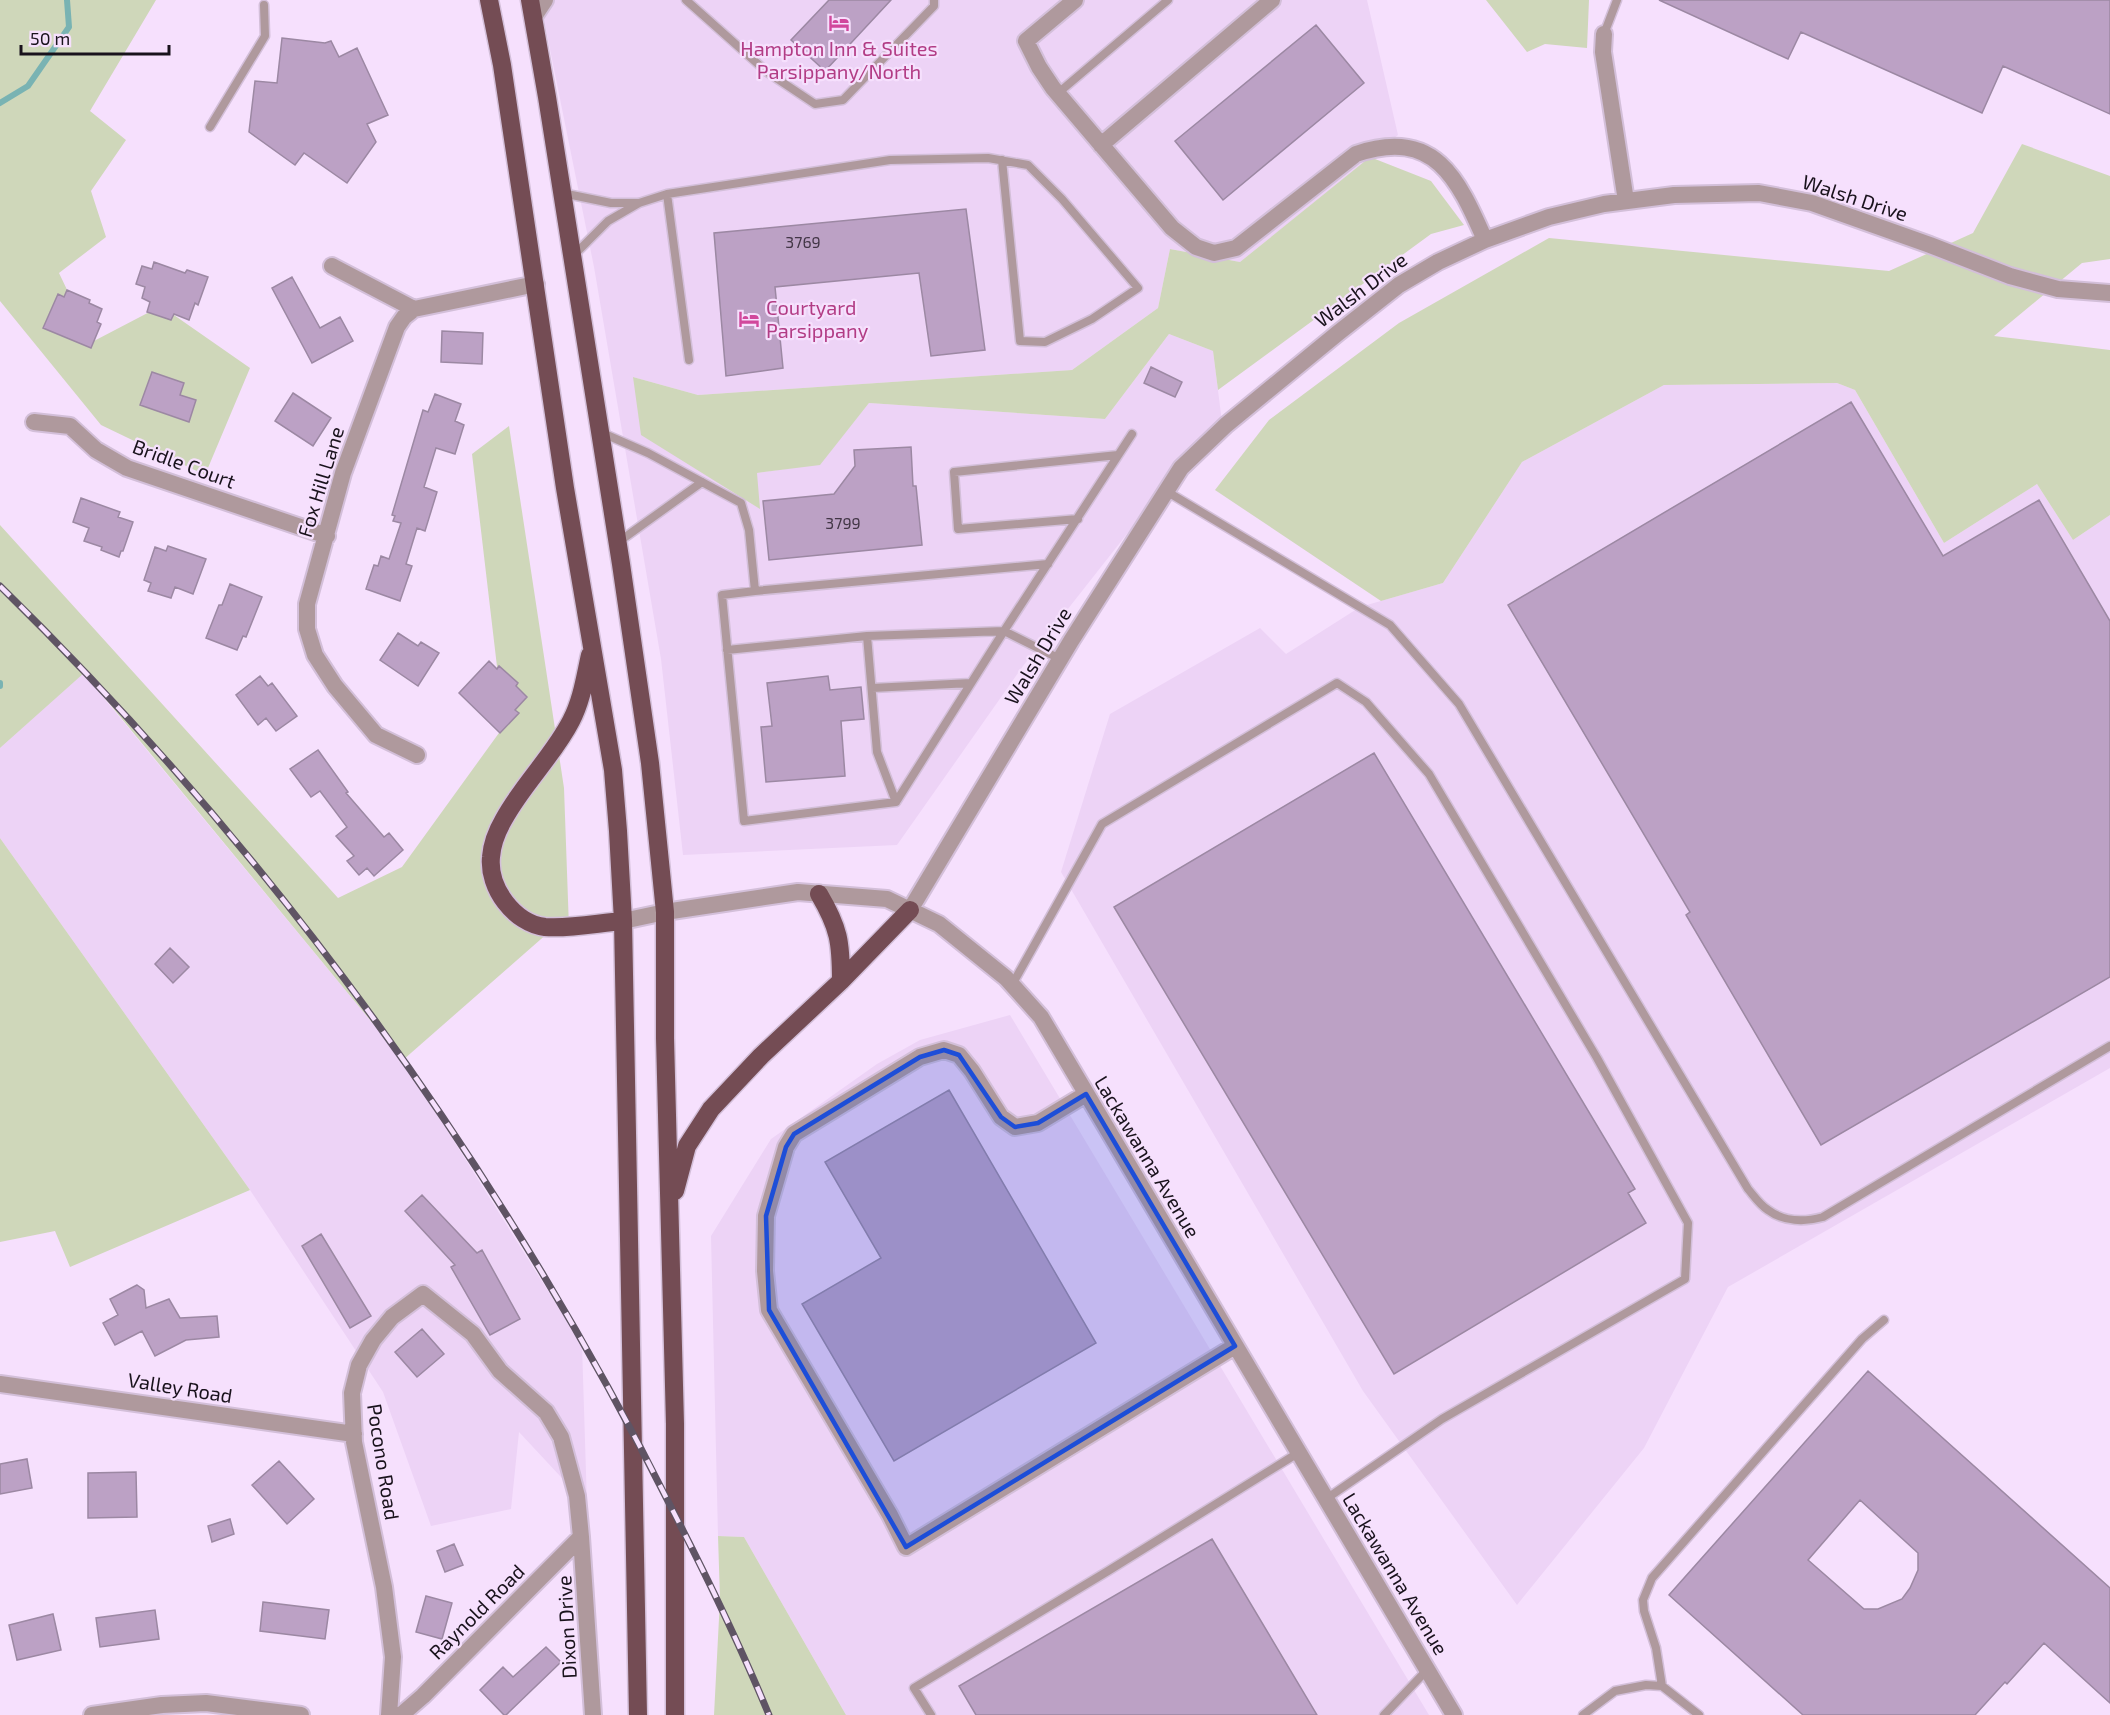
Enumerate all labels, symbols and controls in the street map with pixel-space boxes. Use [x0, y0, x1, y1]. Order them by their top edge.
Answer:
hotel icon: Hampton Inn & Suites Parsippany/North [827, 11, 851, 35]
scale bar [21, 18, 170, 56]
text: 50 m [30, 27, 70, 49]
place label: Hampton Inn & Suites Parsippany/North [740, 36, 938, 83]
street label: Walsh Drive [1800, 169, 1911, 225]
house number: 3769 [785, 232, 821, 251]
street label: Walsh Drive [1310, 247, 1411, 332]
place label: Courtyard Parsippany [766, 295, 869, 342]
hotel icon: Courtyard Parsippany [737, 307, 761, 331]
street label: Fox Hill Lane [292, 423, 348, 540]
street label: Bridle Court [130, 433, 239, 493]
house number: 3799 [825, 513, 861, 532]
street label: Walsh Drive [999, 602, 1076, 709]
street label: Lackawanna Avenue [1090, 1071, 1206, 1242]
street label: Valley Road [126, 1367, 234, 1407]
street label: Pocono Road [363, 1402, 405, 1522]
street label: Lackawanna Avenue [1338, 1488, 1454, 1659]
street label: Raynold Road [424, 1559, 529, 1664]
street label: Dixon Drive [551, 1575, 581, 1679]

